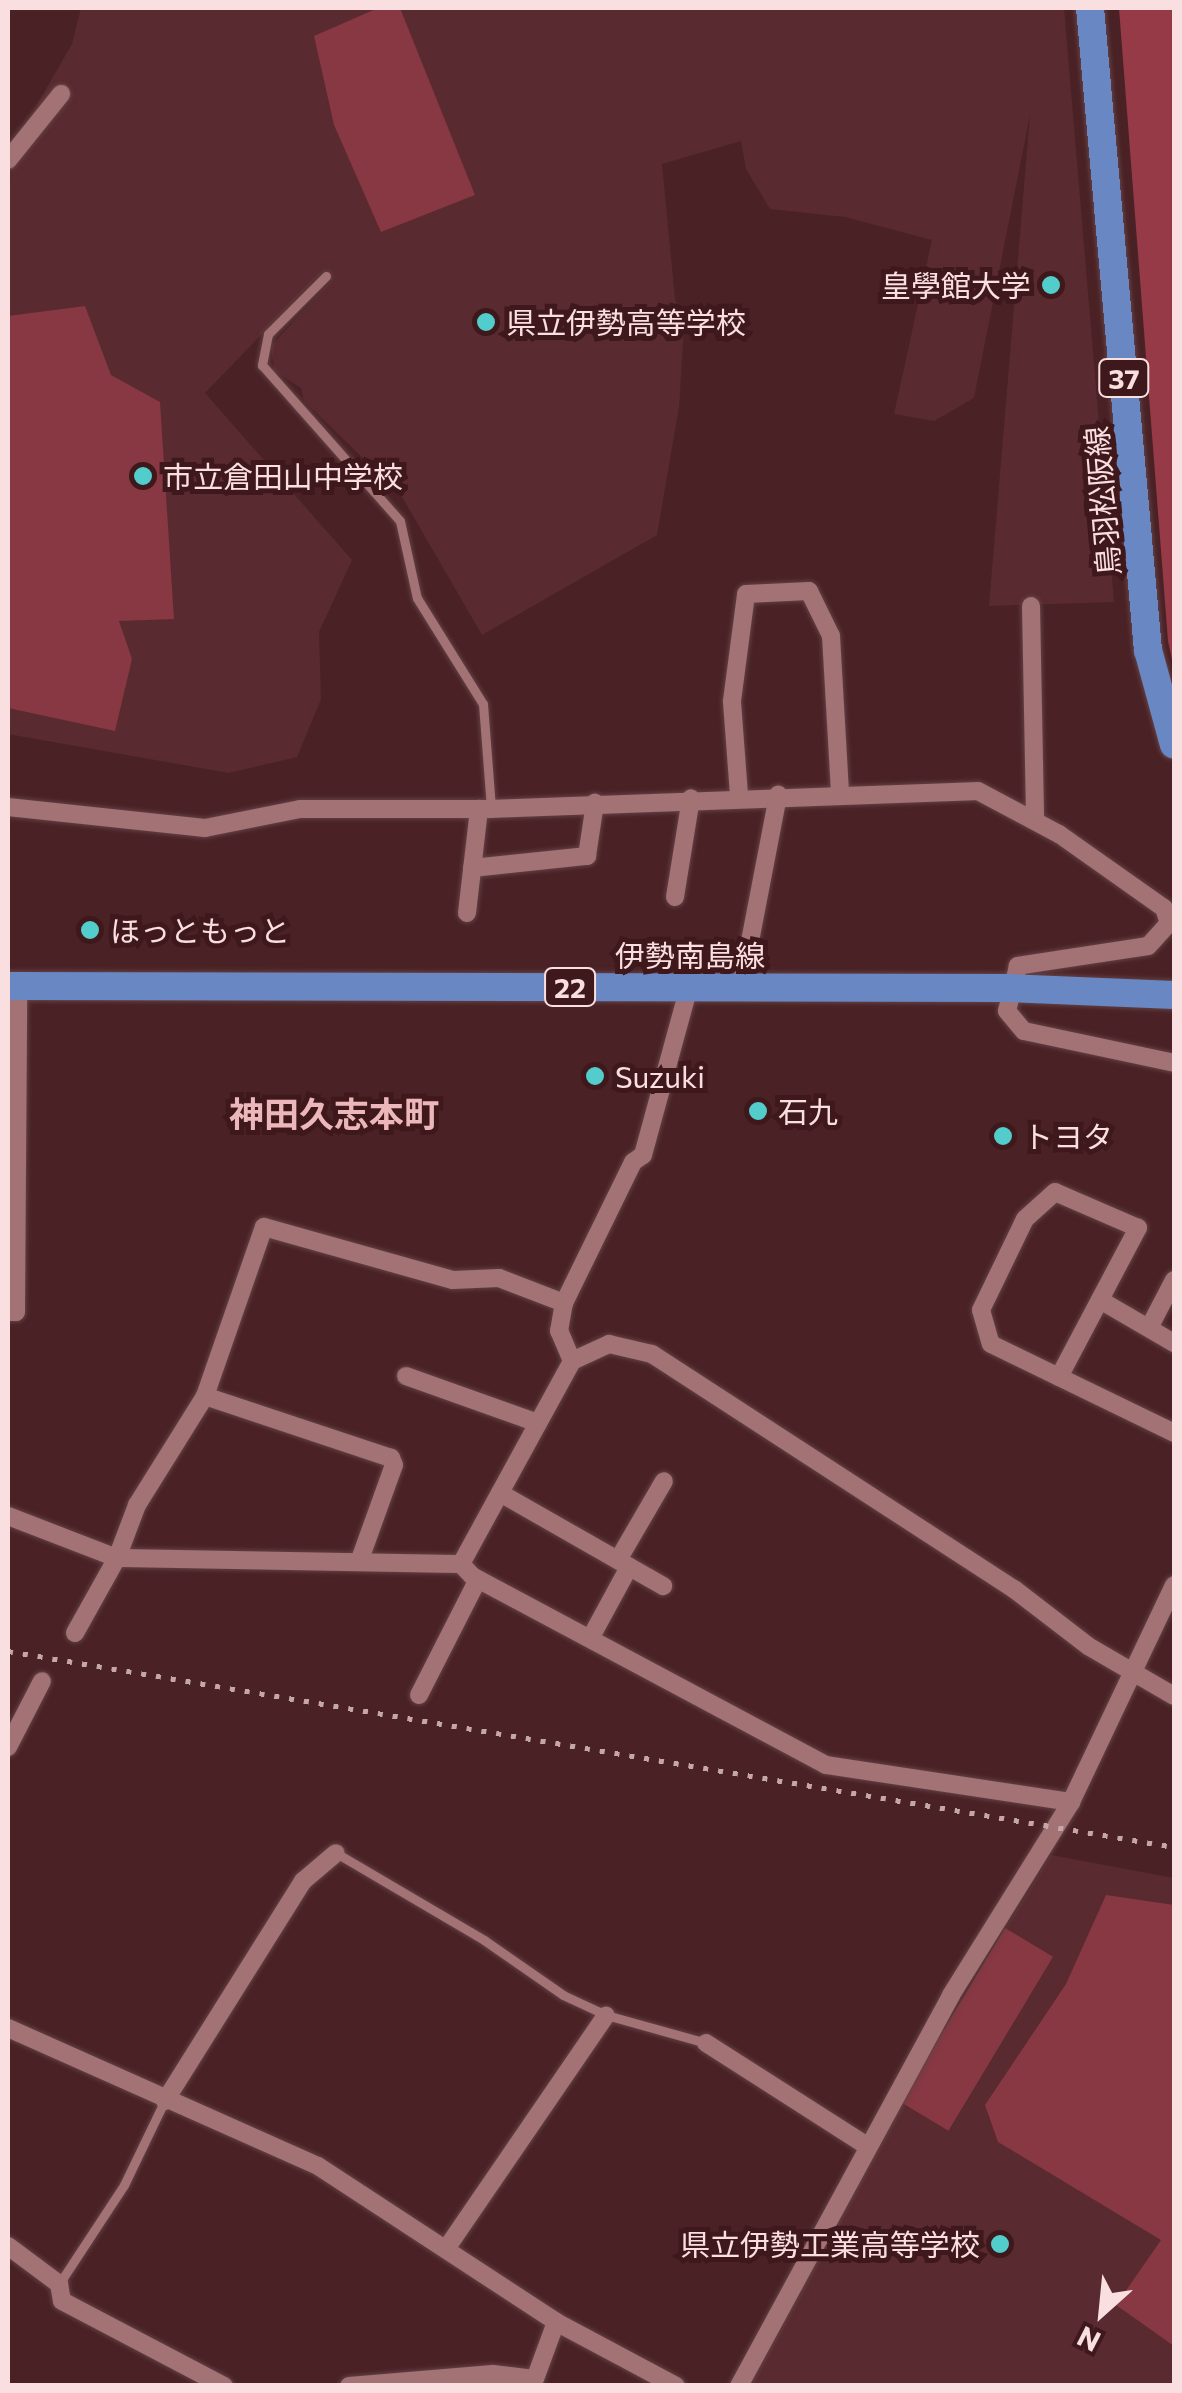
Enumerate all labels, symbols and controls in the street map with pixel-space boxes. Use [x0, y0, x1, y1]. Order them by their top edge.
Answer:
place label: 皇學館大学 [881, 267, 1031, 303]
marker: 皇學館大学 [1040, 274, 1062, 296]
place label: 県立伊勢高等学校 [506, 304, 746, 340]
marker: 県立伊勢高等学校 [475, 311, 497, 333]
road number: 37 [1096, 355, 1152, 401]
street label: 鳥羽松阪線 [1078, 425, 1126, 577]
place label: 市立倉田山中学校 [163, 458, 403, 494]
marker: 市立倉田山中学校 [132, 465, 154, 487]
place label: ほっともっと [110, 912, 290, 948]
marker: ほっともっと [79, 919, 101, 941]
street label: 伊勢南島線 [615, 937, 765, 973]
road number: 22 [542, 964, 598, 1010]
place label: Suzuki [615, 1058, 705, 1094]
marker: Suzuki [584, 1065, 606, 1087]
district label: 神田久志本町 [229, 1092, 439, 1134]
place label: 石九 [778, 1093, 838, 1129]
marker: 石九 [747, 1100, 769, 1122]
place label: トヨタ [1023, 1118, 1113, 1154]
marker: トヨタ [992, 1125, 1014, 1147]
place label: 県立伊勢工業高等学校 [680, 2226, 980, 2262]
marker: 県立伊勢工業高等学校 [989, 2233, 1011, 2255]
north arrow [1052, 2263, 1152, 2363]
text: N [1071, 2320, 1105, 2360]

